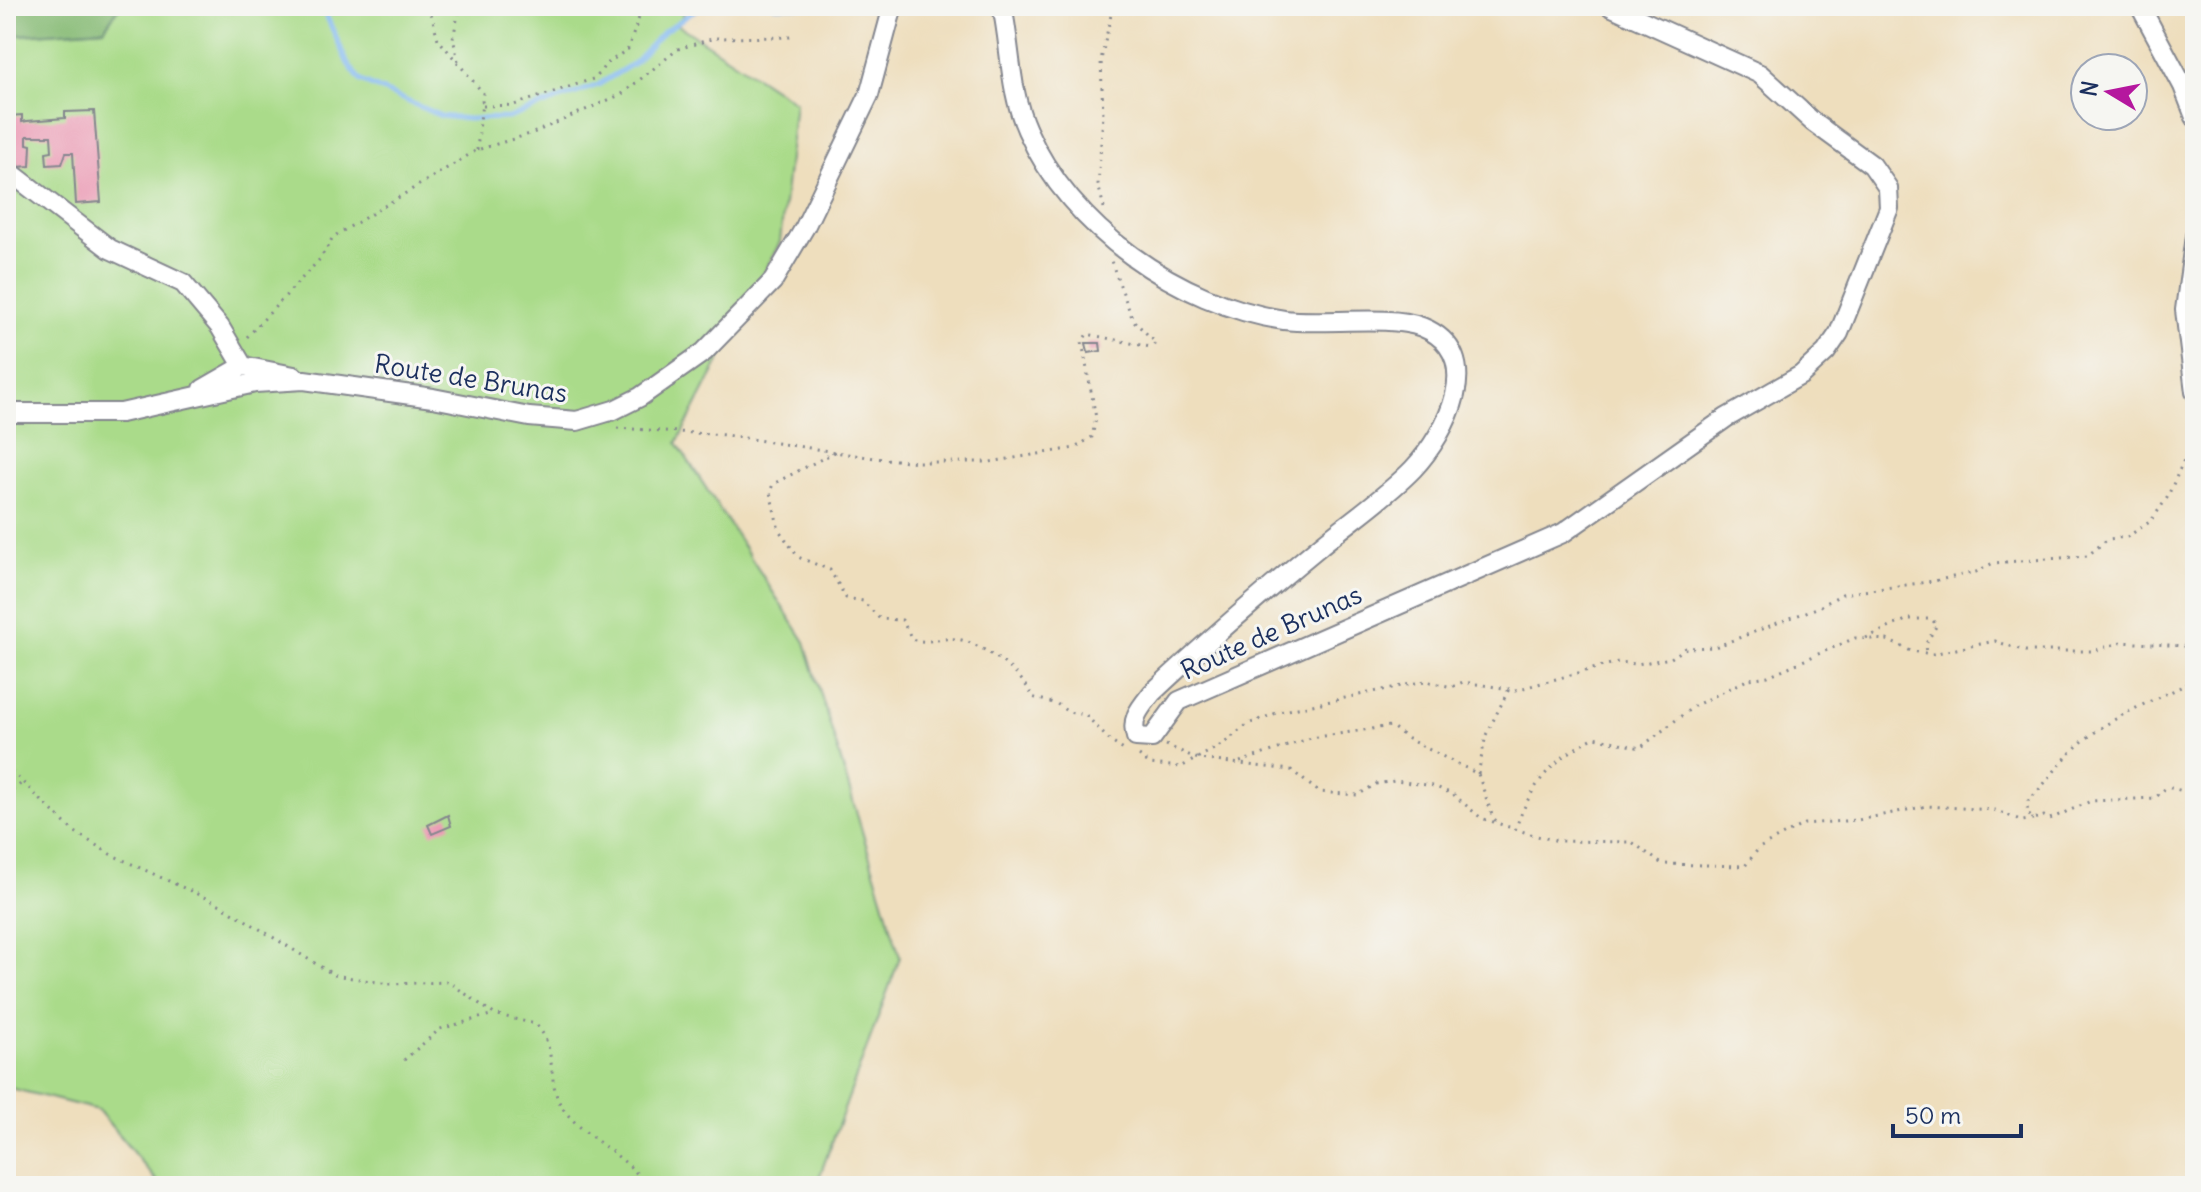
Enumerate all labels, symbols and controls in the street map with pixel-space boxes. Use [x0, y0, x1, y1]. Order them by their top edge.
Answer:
north arrow [2069, 52, 2149, 132]
text: N [2074, 79, 2104, 98]
street label: Route de Brunas [372, 346, 570, 410]
street label: Route de Brunas [1175, 577, 1367, 687]
scale bar [1893, 1088, 2021, 1138]
text: 50 m [1905, 1100, 1961, 1130]

